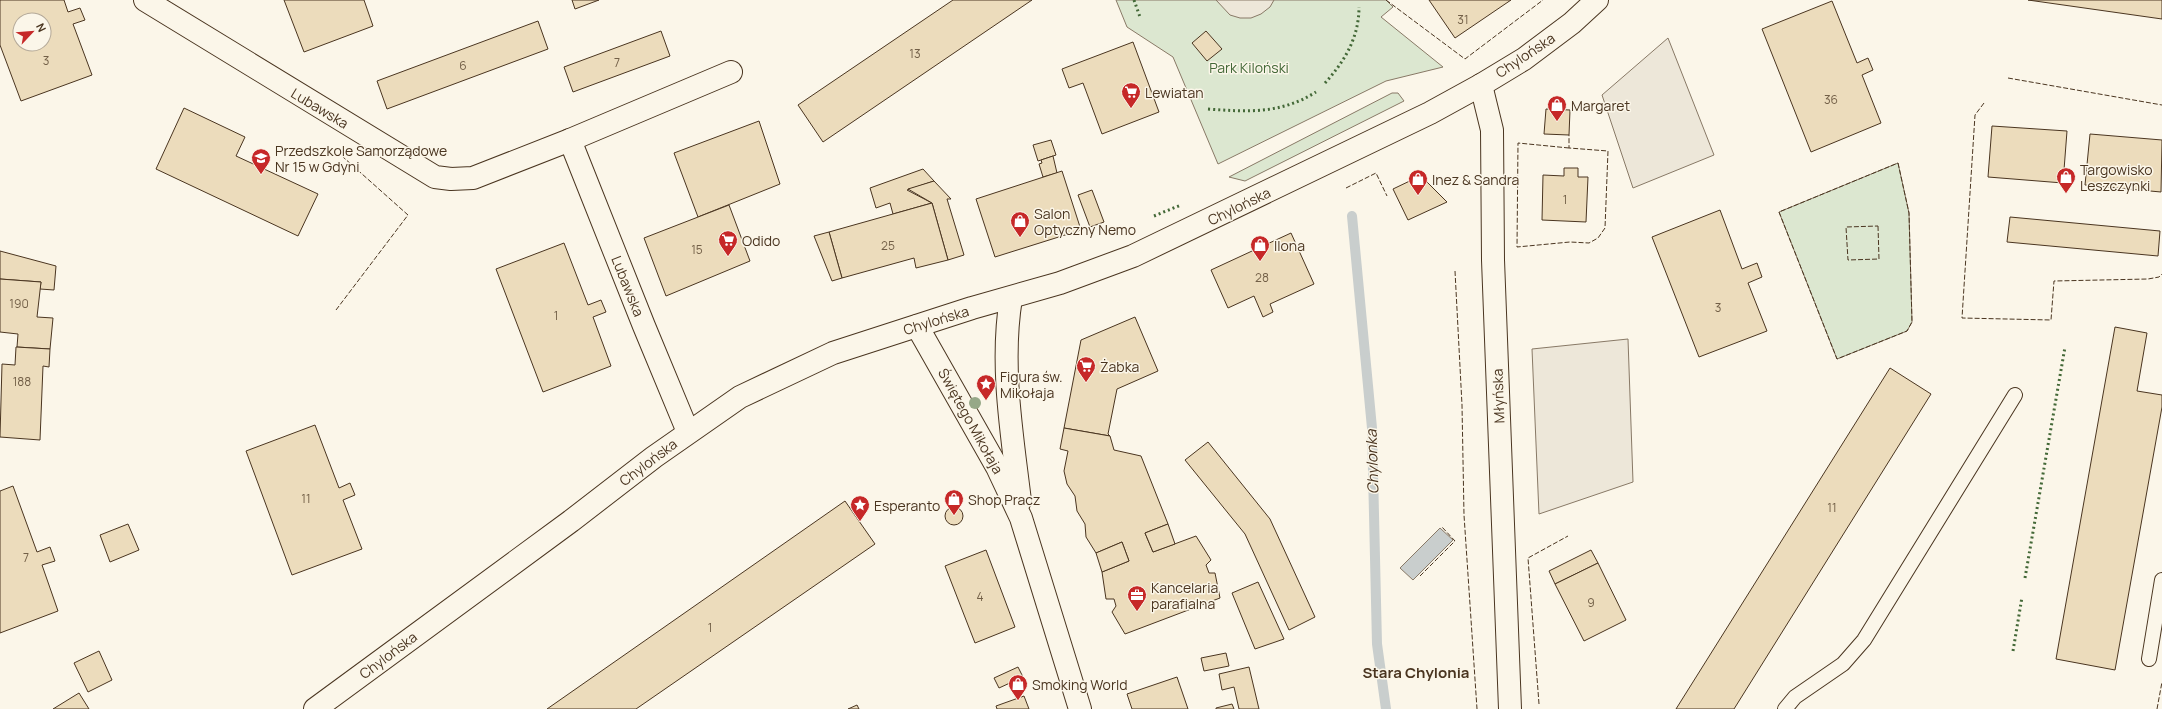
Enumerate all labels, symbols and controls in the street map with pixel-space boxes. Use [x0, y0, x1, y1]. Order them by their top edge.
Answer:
house number: 31 [1457, 11, 1469, 28]
north arrow [12, 12, 52, 52]
text: N [33, 21, 50, 34]
street label: Chylońska [1492, 28, 1558, 82]
house number: 13 [909, 45, 921, 62]
house number: 3 [43, 52, 49, 69]
house number: 7 [614, 54, 620, 71]
house number: 6 [459, 57, 467, 74]
park label: Park Kiloński [1209, 58, 1289, 77]
supermarket icon: Lewiatan [1120, 81, 1142, 109]
street label: Lubawska [288, 83, 352, 133]
place label: Lewiatan [1145, 83, 1204, 102]
house number: 36 [1824, 91, 1838, 108]
shop icon: Margaret [1546, 94, 1568, 122]
place label: Margaret [1571, 96, 1630, 115]
place label: Przedszkole Samorządowe Nr 15 w Gdyni [275, 141, 447, 176]
school or university icon: Przedszkole Samorządowe Nr 15 w Gdyni [250, 147, 272, 175]
place label: Targowisko Leszczynki [2080, 160, 2153, 195]
shop icon: Targowisko Leszczynki [2055, 166, 2077, 194]
shop icon: Inez & Sandra [1407, 168, 1429, 196]
place label: Inez & Sandra [1432, 170, 1519, 189]
street label: Chylońska [1204, 183, 1274, 229]
house number: 1 [1563, 191, 1567, 208]
place label: Salon Optyczny Nemo [1034, 204, 1136, 239]
shop icon: Salon Optyczny Nemo [1009, 210, 1031, 238]
supermarket icon: Odido [717, 229, 739, 257]
place label: Odido [742, 231, 780, 250]
shop icon: Ilona [1249, 234, 1271, 262]
place label: Ilona [1274, 236, 1305, 255]
house number: 25 [881, 237, 895, 254]
house number: 15 [691, 241, 703, 258]
street label: Lubawska [607, 253, 649, 319]
house number: 28 [1255, 269, 1269, 286]
house number: 190 [9, 295, 29, 312]
house number: 3 [1715, 299, 1721, 316]
street label: Chylońska [901, 301, 971, 339]
house number: 1 [554, 307, 558, 324]
supermarket icon: Żabka [1075, 355, 1097, 383]
place label: Żabka [1100, 357, 1139, 376]
street label: Świętego Mikołaja [934, 365, 1008, 477]
place label: Figura św. Mikołaja [1000, 367, 1063, 402]
street label: Młyńska [1488, 368, 1508, 424]
house number: 188 [13, 373, 31, 390]
place icon: Figura św. Mikołaja [975, 373, 997, 401]
water label: Chylonka [1360, 429, 1384, 495]
street label: Chylońska [615, 434, 681, 490]
shop icon: Shop Pracz [943, 488, 965, 516]
house number: 11 [301, 490, 311, 507]
place label: Shop Pracz [968, 490, 1040, 509]
place icon: Esperanto [849, 494, 871, 522]
place label: Esperanto [874, 496, 940, 515]
house number: 11 [1827, 499, 1837, 516]
house number: 7 [23, 549, 29, 566]
place label: Kancelaria parafialna [1151, 578, 1218, 613]
office icon: Kancelaria parafialna [1126, 584, 1148, 612]
house number: 4 [976, 588, 984, 605]
house number: 9 [1587, 594, 1595, 611]
house number: 1 [708, 619, 712, 636]
street label: Chylońska [355, 627, 421, 683]
district label: Stara Chylonia [1363, 662, 1470, 683]
shop icon: Smoking World [1007, 673, 1029, 701]
place label: Smoking World [1032, 675, 1128, 694]

